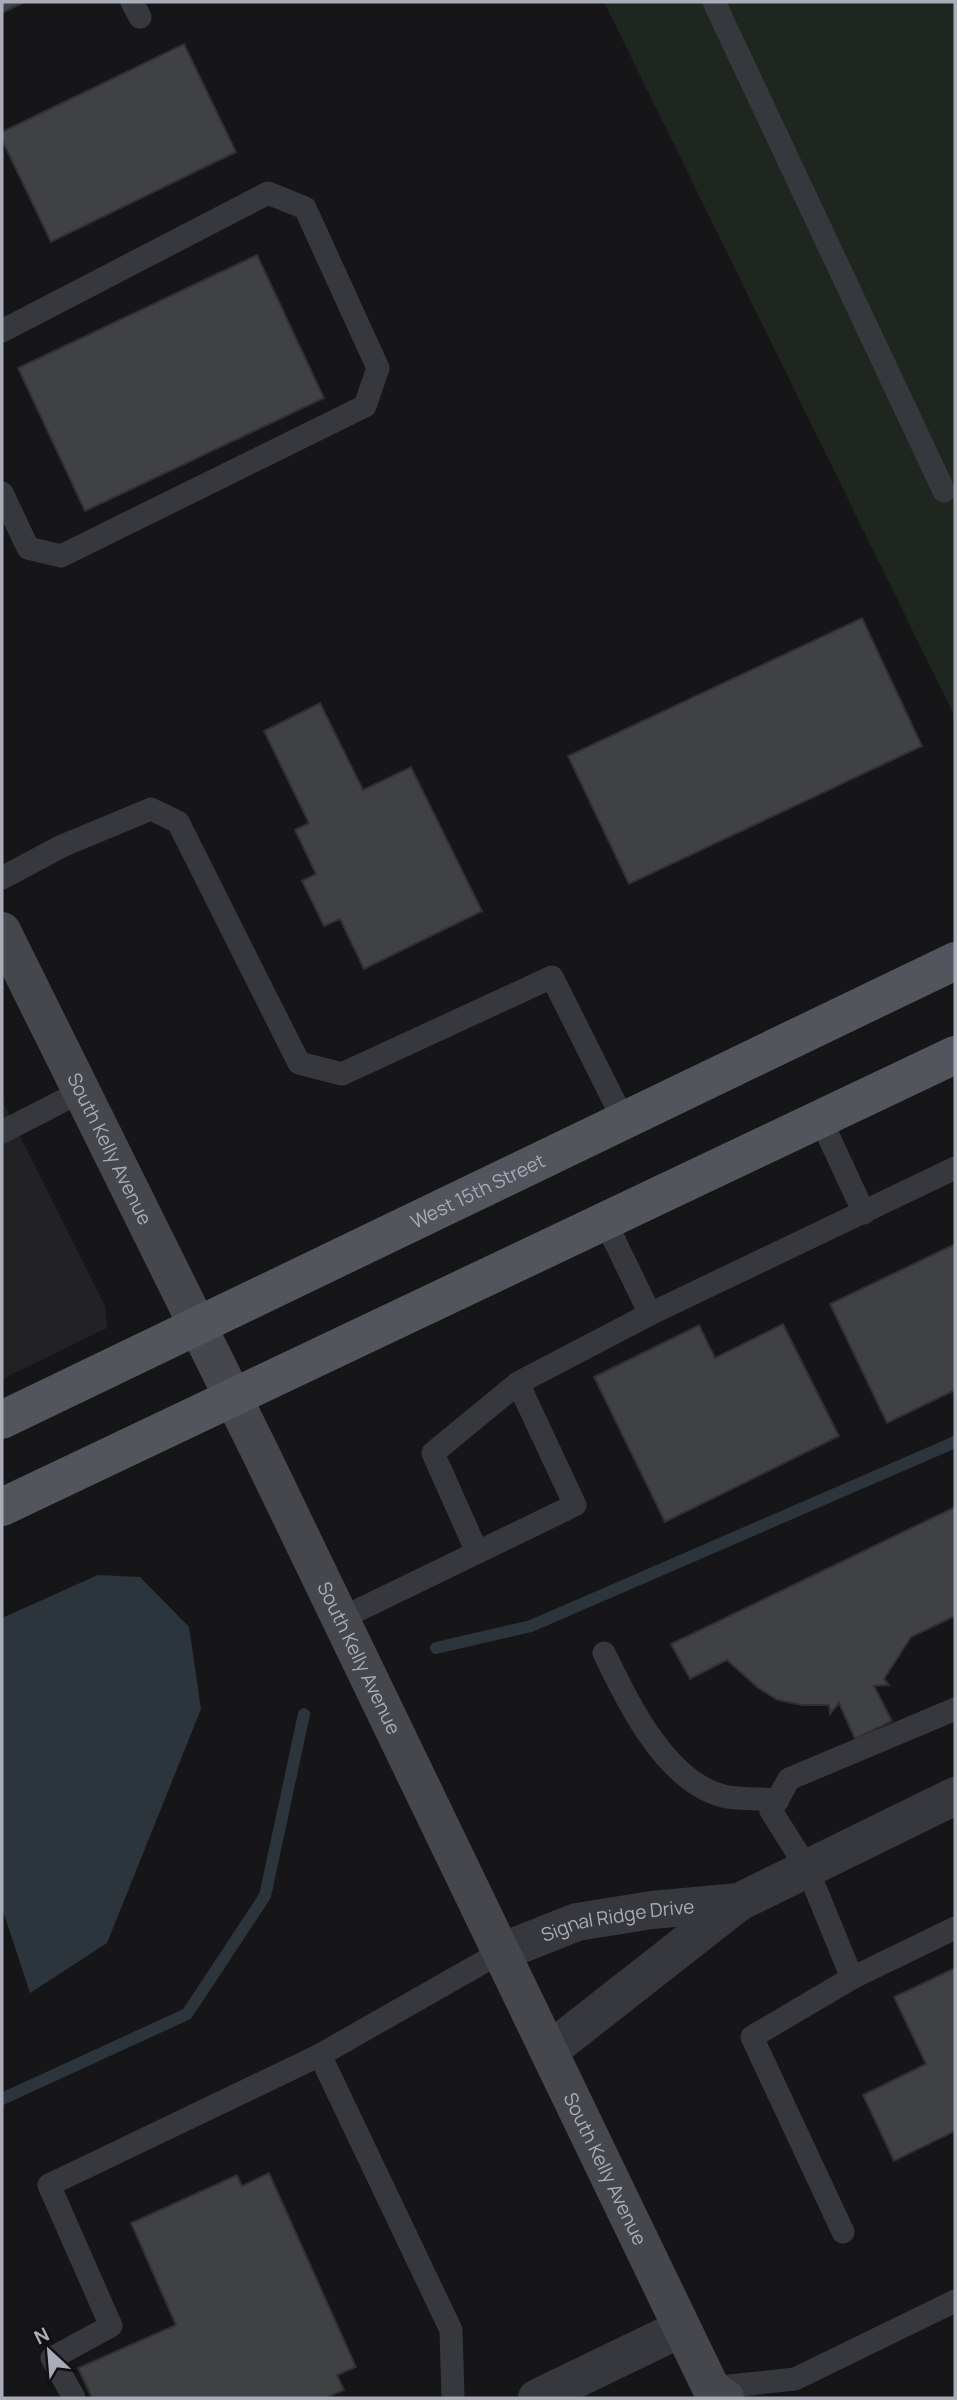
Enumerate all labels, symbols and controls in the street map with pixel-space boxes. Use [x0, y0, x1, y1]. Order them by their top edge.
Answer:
street label: South Kelly Avenue [61, 1068, 158, 1229]
street label: West 15th Street [406, 1147, 549, 1234]
street label: South Kelly Avenue [311, 1577, 407, 1739]
street label: Signal Ridge Drive [537, 1893, 695, 1948]
street label: South Kelly Avenue [558, 2088, 653, 2249]
north arrow [14, 2316, 84, 2386]
text: N [30, 2321, 53, 2350]

